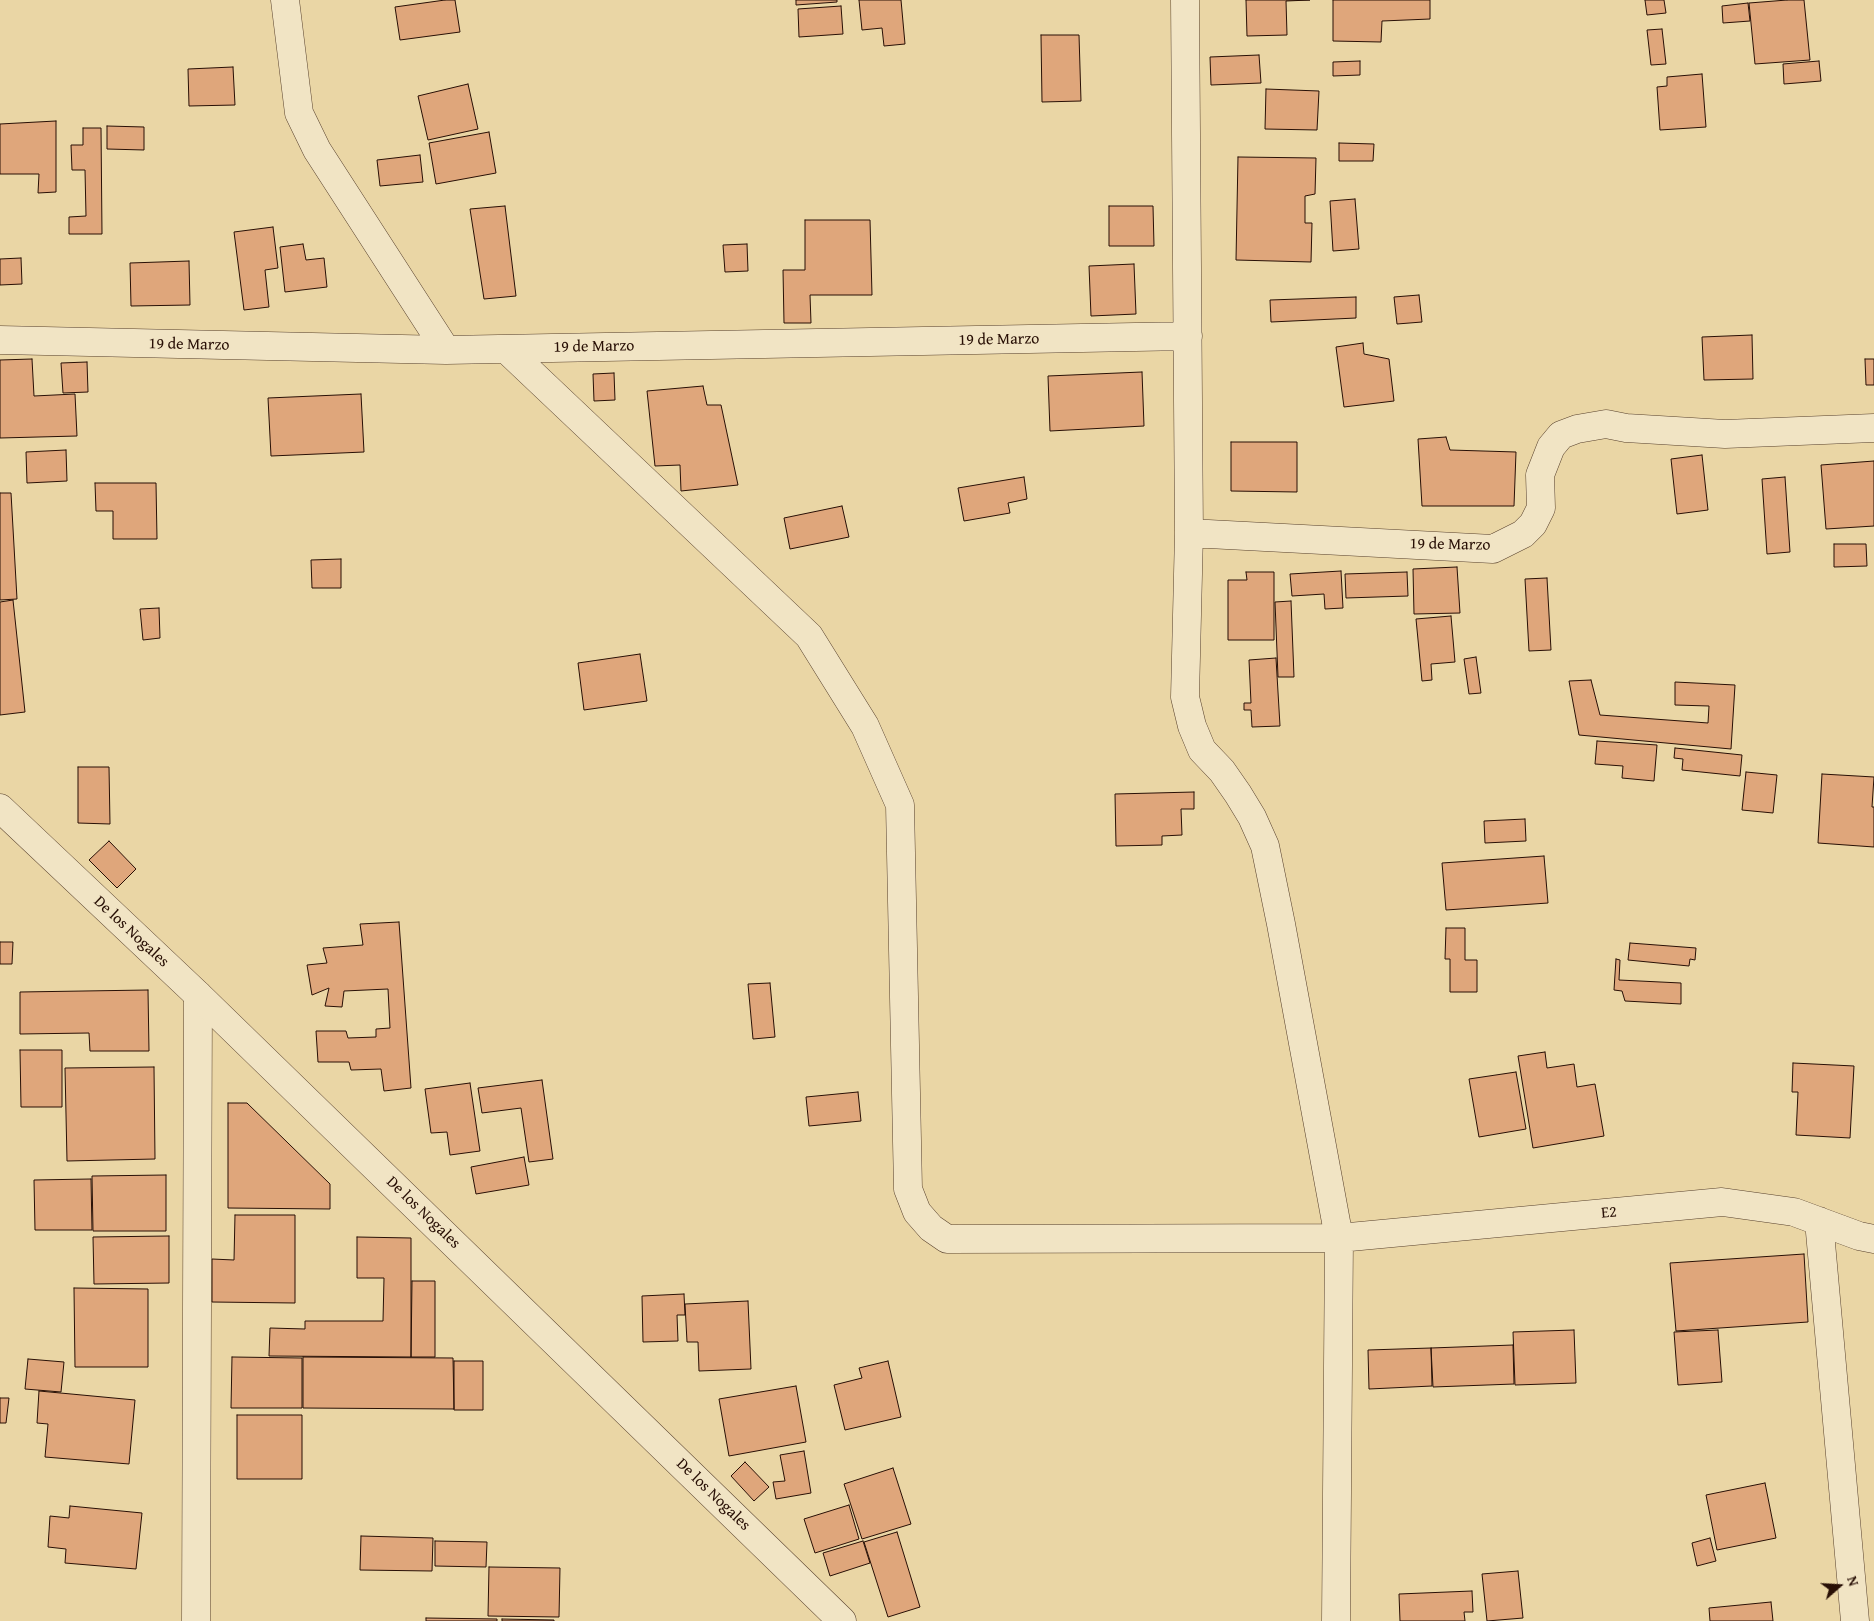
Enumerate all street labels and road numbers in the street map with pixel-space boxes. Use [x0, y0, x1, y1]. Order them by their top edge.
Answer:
street label: 19 de Marzo [958, 330, 1040, 350]
street label: 19 de Marzo [148, 335, 230, 355]
street label: 19 de Marzo [553, 337, 635, 357]
street label: 19 de Marzo [1409, 535, 1491, 555]
street label: De los Nogales [89, 892, 173, 972]
street label: De los Nogales [382, 1173, 464, 1253]
street label: E2 [1600, 1203, 1618, 1223]
street label: De los Nogales [672, 1455, 754, 1535]

